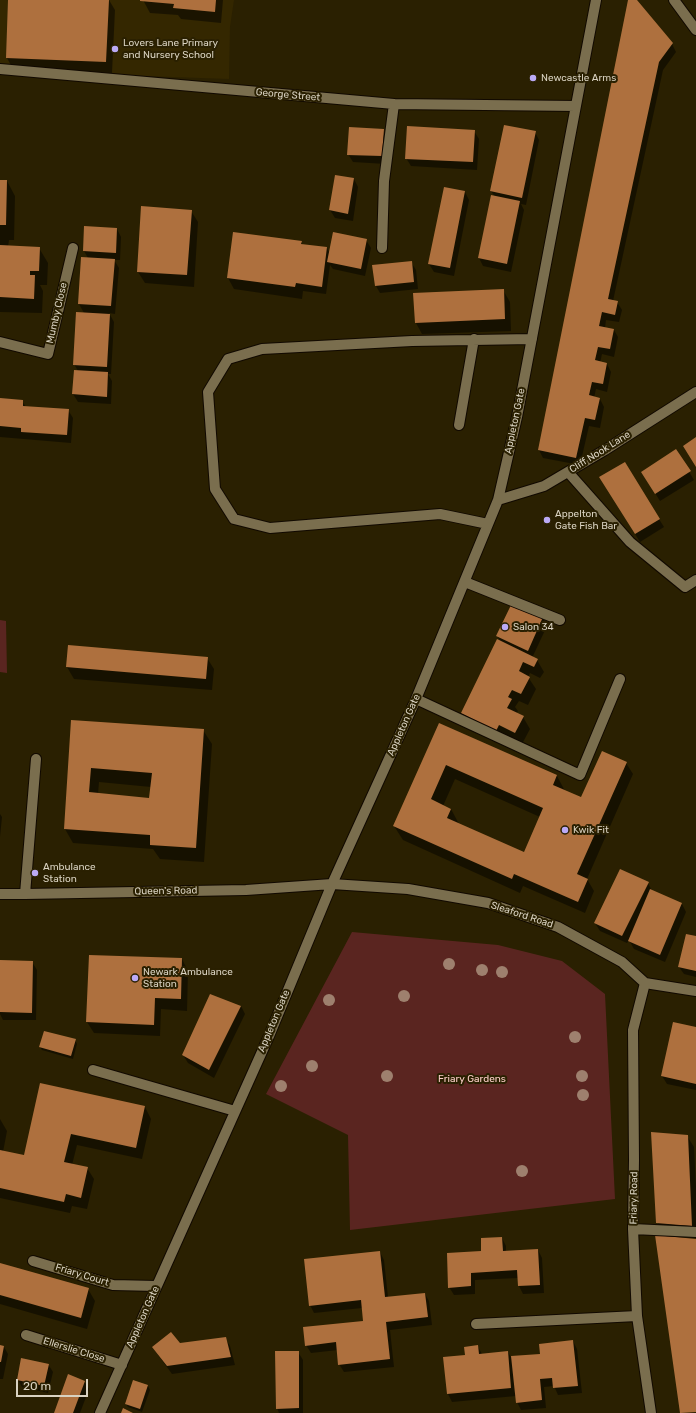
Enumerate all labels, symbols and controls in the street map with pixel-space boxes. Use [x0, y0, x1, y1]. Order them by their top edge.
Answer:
place label: Lovers Lane Primary and Nursery School [123, 37, 218, 60]
marker: Lovers Lane Primary and Nursery School [110, 44, 120, 54]
place label: Newcastle Arms [541, 72, 616, 84]
marker: Newcastle Arms [528, 73, 538, 83]
street label: George Street [255, 86, 321, 104]
street label: Mumby Close [44, 281, 70, 345]
street label: Appleton Gate [502, 387, 528, 455]
street label: Cliff Nook Lane [567, 428, 633, 476]
place label: Appelton Gate Fish Bar [555, 508, 617, 532]
marker: Appelton Gate Fish Bar [542, 515, 552, 525]
place label: Salon 34 [513, 621, 554, 633]
marker: Salon 34 [500, 622, 510, 632]
street label: Appleton Gate [385, 692, 423, 758]
place label: Kwik Fit [573, 824, 609, 836]
marker: Kwik Fit [560, 825, 570, 835]
place label: Ambulance Station [43, 861, 96, 884]
marker: Ambulance Station [30, 868, 40, 878]
street label: Queen's Road [134, 884, 198, 898]
street label: Sleaford Road [489, 899, 555, 931]
place label: Newark Ambulance Station [143, 966, 233, 990]
marker: Newark Ambulance Station [130, 973, 140, 983]
street label: Appleton Gate [255, 988, 293, 1054]
park label: Friary Gardens [438, 1073, 506, 1085]
street label: Friary Road [628, 1171, 640, 1225]
street label: Friary Court [54, 1261, 110, 1289]
street label: Appleton Gate [124, 1284, 162, 1350]
street label: Ellerslie Close [42, 1335, 106, 1365]
scale bar [18, 1371, 90, 1397]
text: 20 m [23, 1379, 51, 1393]

